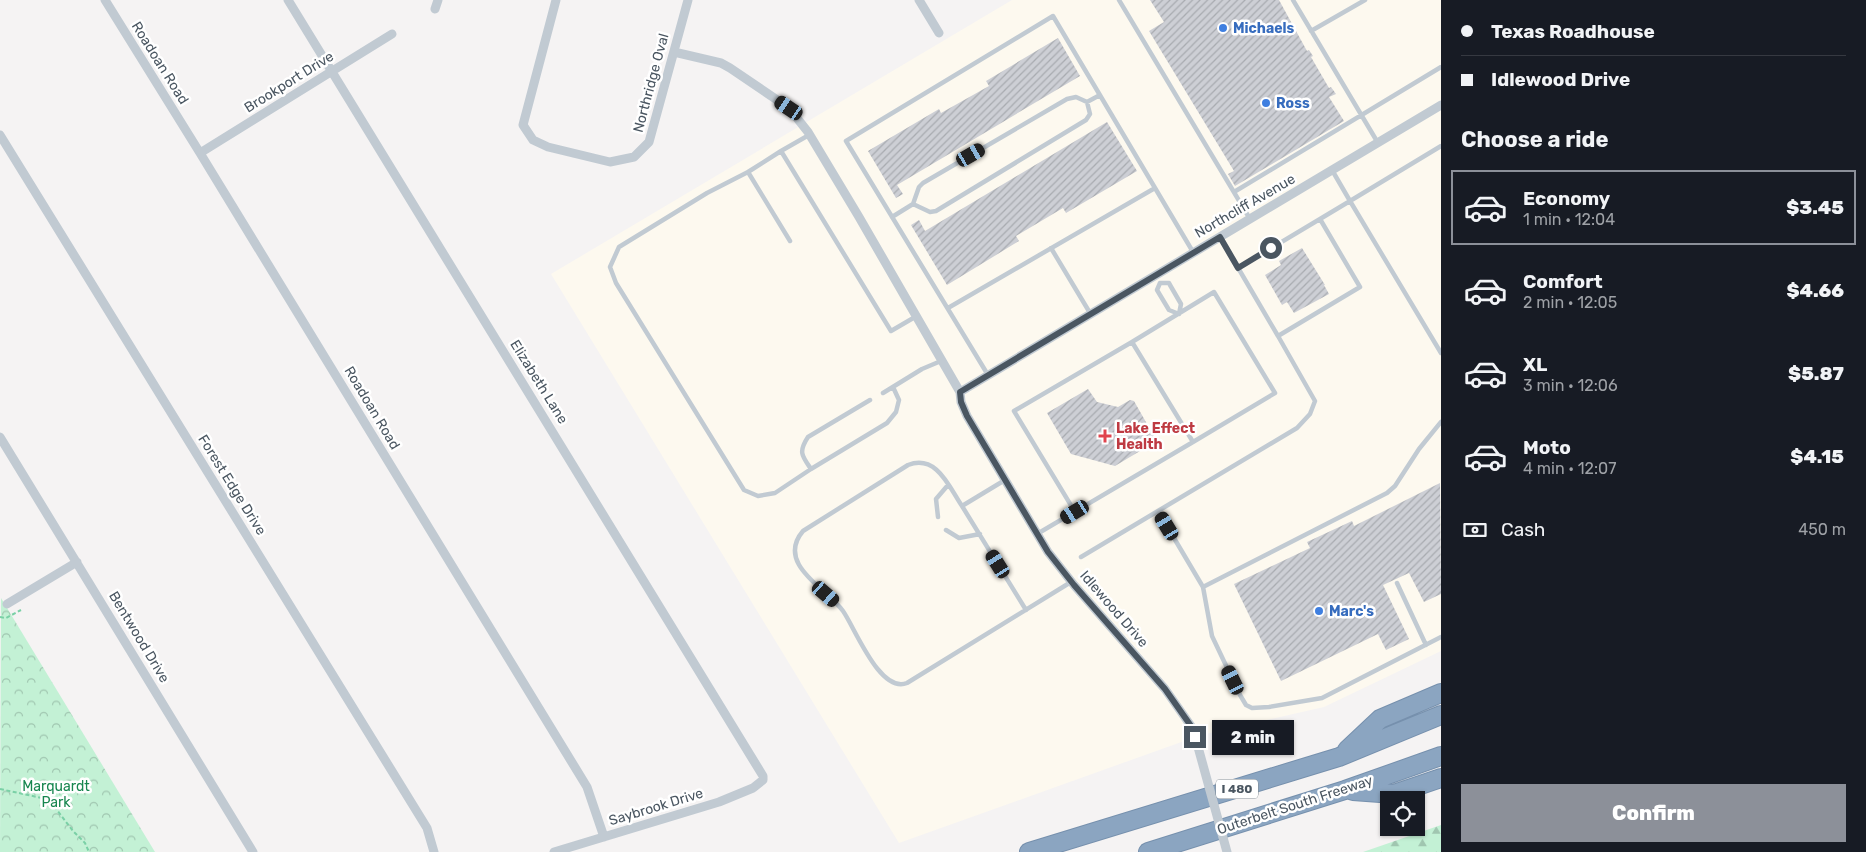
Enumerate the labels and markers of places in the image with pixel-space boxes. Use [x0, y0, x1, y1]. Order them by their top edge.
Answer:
place label: Michaels [1233, 20, 1295, 37]
marker: Michaels [1217, 22, 1229, 34]
place label: Ross [1276, 95, 1310, 112]
marker: Ross [1260, 97, 1272, 109]
place label: Lake Effect Health [1116, 420, 1195, 453]
marker: Lake Effect Health [1098, 429, 1112, 443]
place label: Marc's [1329, 603, 1374, 620]
marker: Marc's [1313, 605, 1325, 617]

